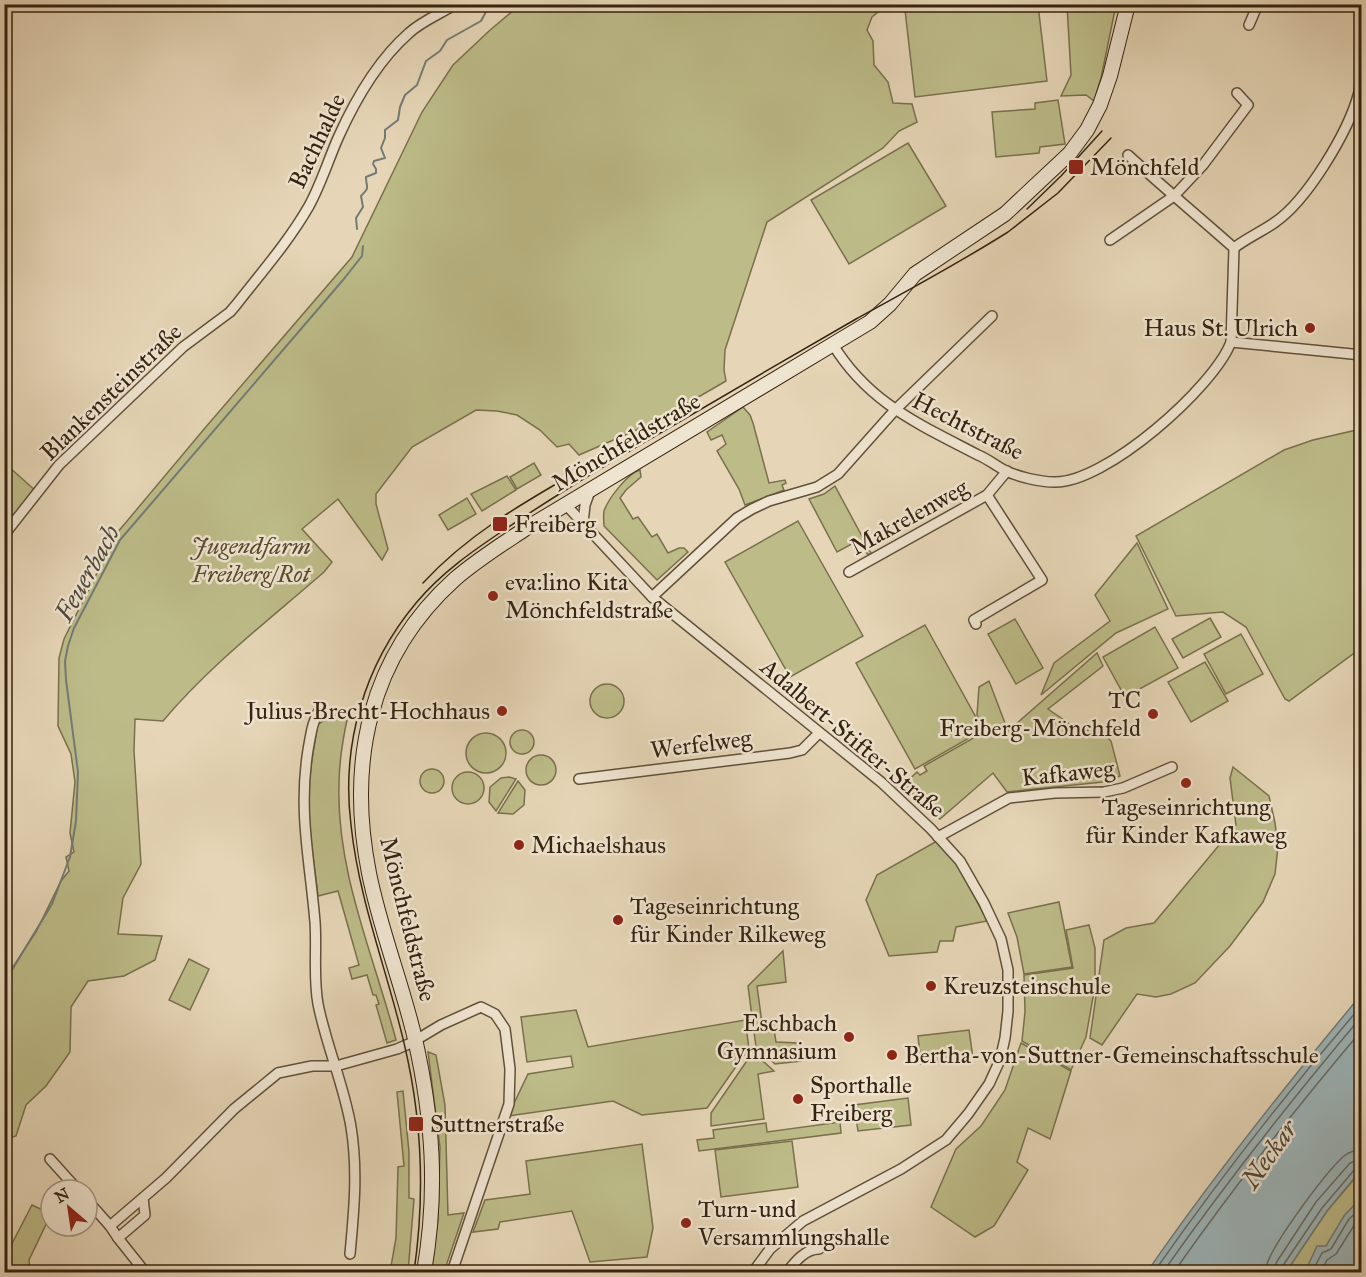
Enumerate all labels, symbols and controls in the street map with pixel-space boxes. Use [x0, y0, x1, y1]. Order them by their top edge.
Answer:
street label: Bachhalde [282, 89, 352, 193]
place label: Mönchfeld [1090, 152, 1200, 182]
marker: Mönchfeld [1067, 158, 1085, 176]
place label: Haus St. Ulrich [1144, 313, 1298, 343]
street label: Blankensteinstraße [34, 317, 188, 467]
marker: Haus St. Ulrich [1303, 321, 1317, 335]
street label: Hechtstraße [907, 385, 1029, 467]
street label: Mönchfeldstraße [546, 386, 706, 498]
street label: Makrelenweg [845, 472, 974, 562]
place label: Freiberg [514, 509, 597, 539]
marker: Freiberg [491, 515, 509, 533]
water label: Feuerbach [47, 519, 127, 628]
park label: Jugendfarm Freiberg/Rot [189, 531, 311, 589]
place label: eva:lino Kita Mönchfeldstraße [505, 567, 673, 625]
marker: eva:lino Kita Mönchfeldstraße [486, 589, 500, 603]
street label: Adalbert-Stifter-Straße [754, 651, 951, 824]
place label: TC Freiberg-Mönchfeld [939, 685, 1141, 743]
place label: Julius-Brecht-Hochhaus [243, 696, 490, 726]
marker: Julius-Brecht-Hochhaus [495, 704, 509, 718]
marker: TC Freiberg-Mönchfeld [1146, 707, 1160, 721]
street label: Werfelweg [649, 723, 754, 765]
street label: Kafkaweg [1020, 753, 1117, 793]
marker: Tageseinrichtung für Kinder Kafkaweg [1179, 776, 1193, 790]
place label: Tageseinrichtung für Kinder Kafkaweg [1086, 792, 1287, 850]
place label: Michaelshaus [531, 830, 666, 860]
street label: Mönchfeldstraße [373, 834, 443, 1004]
marker: Michaelshaus [512, 838, 526, 852]
place label: Tageseinrichtung für Kinder Rilkeweg [630, 891, 826, 949]
marker: Tageseinrichtung für Kinder Rilkeweg [611, 913, 625, 927]
place label: Kreuzsteinschule [943, 971, 1111, 1001]
marker: Kreuzsteinschule [924, 979, 938, 993]
place label: Eschbach Gymnasium [717, 1008, 837, 1066]
marker: Eschbach Gymnasium [842, 1030, 856, 1044]
place label: Bertha-von-Suttner-Gemeinschaftsschule [904, 1040, 1319, 1070]
marker: Bertha-von-Suttner-Gemeinschaftsschule [885, 1048, 899, 1062]
place label: Sporthalle Freiberg [810, 1070, 912, 1128]
marker: Sporthalle Freiberg [791, 1092, 805, 1106]
place label: Suttnerstraße [430, 1109, 564, 1139]
water label: Neckar [1233, 1113, 1305, 1196]
marker: Suttnerstraße [407, 1115, 425, 1133]
north arrow [39, 1178, 99, 1238]
text: N [51, 1184, 73, 1207]
place label: Turn-und Versammlungshalle [697, 1194, 890, 1252]
marker: Turn-und Versammlungshalle [679, 1216, 693, 1230]

